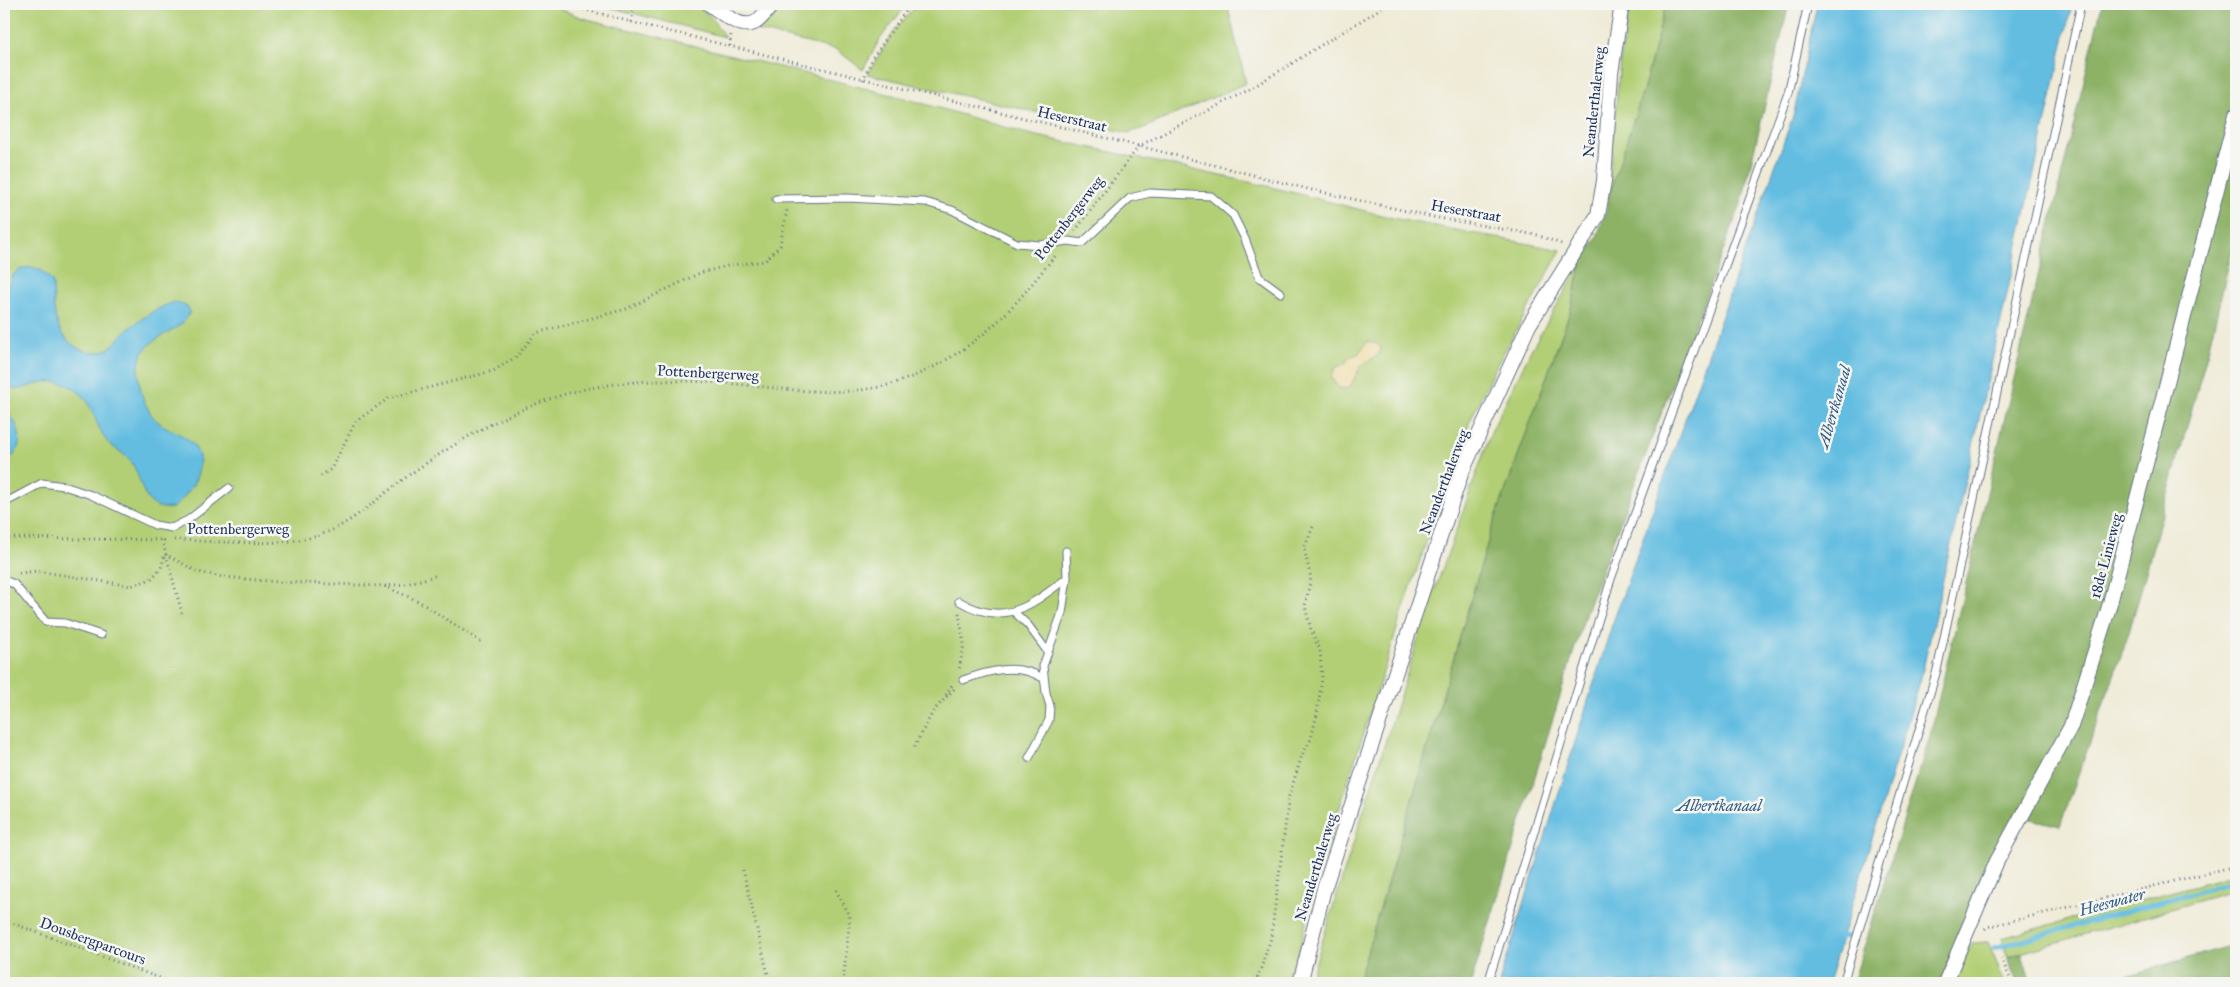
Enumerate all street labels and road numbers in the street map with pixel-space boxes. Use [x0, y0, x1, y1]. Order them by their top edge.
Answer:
street label: Neanderthalerweg [1579, 45, 1609, 158]
street label: Heserstraat [1035, 102, 1109, 136]
street label: Pottenbergerweg [1031, 172, 1108, 264]
street label: Heserstraat [1430, 196, 1503, 226]
street label: Pottenbergerweg [657, 361, 760, 385]
street label: Neanderthalerweg [1416, 426, 1473, 537]
street label: 18de Linieweg [2086, 510, 2126, 601]
street label: Pottenbergerweg [187, 520, 290, 538]
street label: Neanderthalerweg [1291, 810, 1341, 923]
street label: Dousbergparcours [37, 913, 149, 969]

